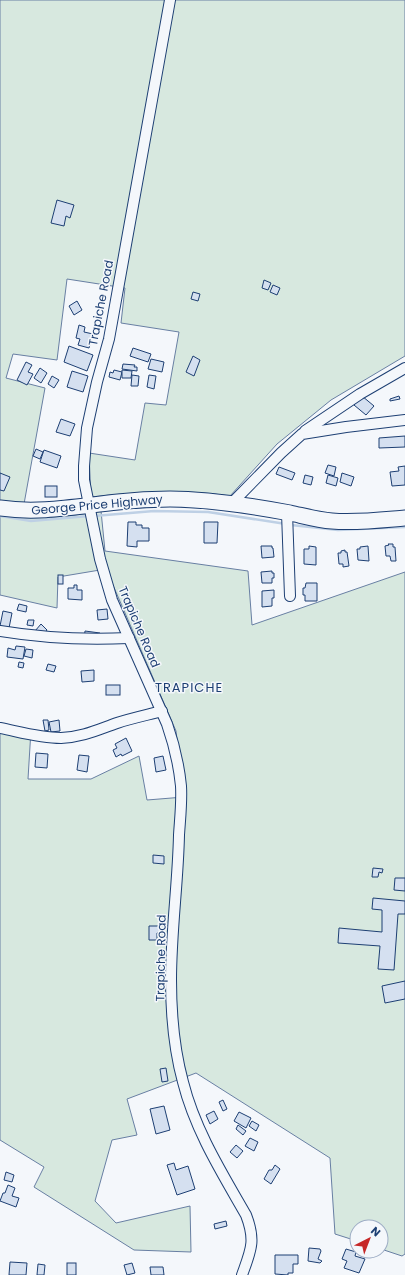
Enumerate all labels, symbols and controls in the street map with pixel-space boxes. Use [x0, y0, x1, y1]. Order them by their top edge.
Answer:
street label: Trapiche Road [84, 259, 117, 347]
street label: George Price Highway [31, 490, 164, 519]
street label: Trapiche Road [115, 583, 164, 670]
district label: TRAPICHE [155, 678, 223, 697]
street label: Trapiche Road [151, 914, 170, 1002]
north arrow [349, 1219, 389, 1259]
text: N [367, 1223, 384, 1240]

